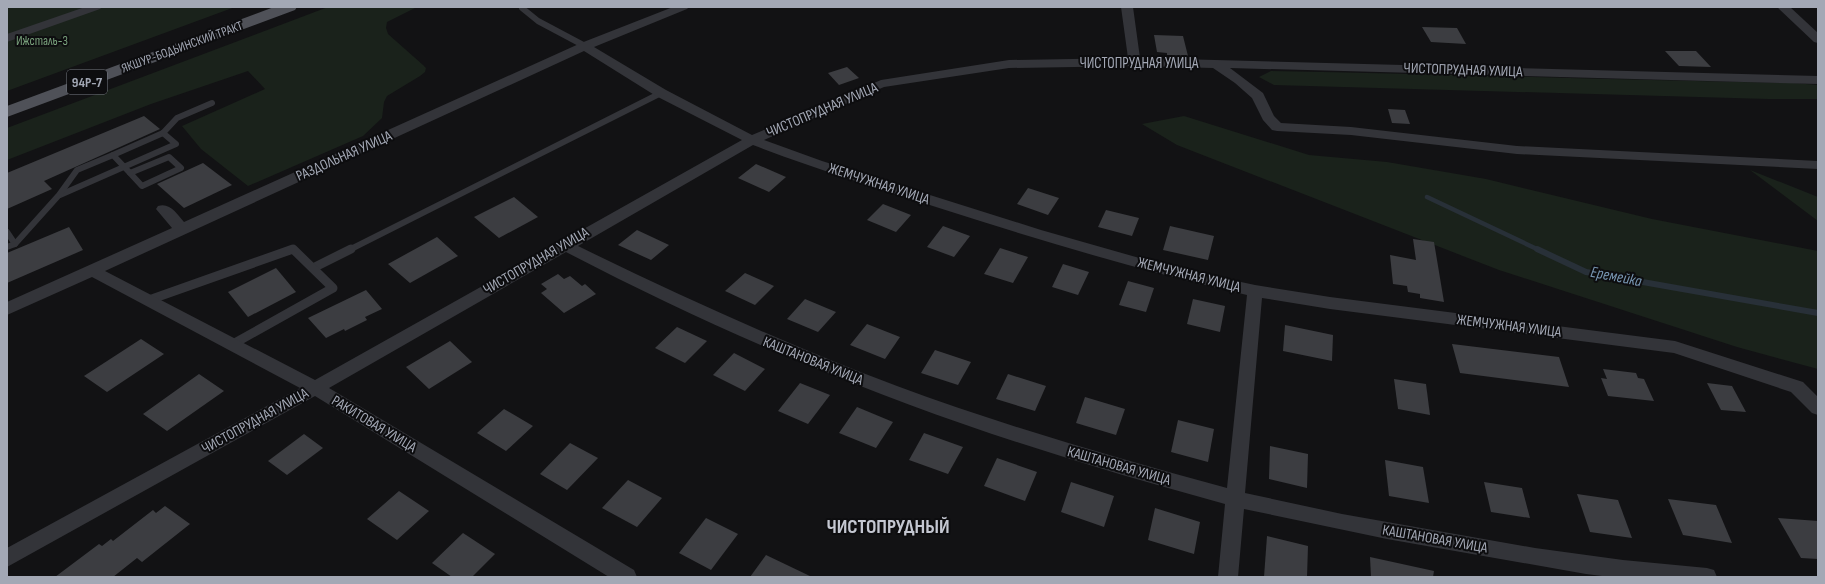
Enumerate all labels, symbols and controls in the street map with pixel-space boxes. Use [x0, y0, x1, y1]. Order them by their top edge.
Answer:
street label: ЯКШУР-БОДЬИНСКИЙ ТРАКТ [119, 18, 245, 76]
park label: Ижсталь-3 [16, 33, 68, 49]
street label: ЧИСТОПРУДНАЯ УЛИЦА [1079, 54, 1199, 73]
street label: ЧИСТОПРУДНАЯ УЛИЦА [1403, 58, 1523, 82]
road number: 94Р-7 [67, 70, 107, 94]
street label: ЧИСТОПРУДНАЯ УЛИЦА [763, 78, 881, 142]
street label: РАЗДОЛЬНАЯ УЛИЦА [293, 126, 396, 186]
street label: ЖЕМЧУЖНАЯ УЛИЦА [826, 159, 933, 209]
street label: ЧИСТОПРУДНАЯ УЛИЦА [480, 223, 593, 299]
street label: ЖЕМЧУЖНАЯ УЛИЦА [1136, 253, 1243, 297]
water label: Еремейка [1589, 263, 1644, 291]
street label: ЖЕМЧУЖНАЯ УЛИЦА [1456, 310, 1563, 342]
street label: КАШТАНОВАЯ УЛИЦА [760, 332, 866, 390]
street label: ЧИСТОПРУДНАЯ УЛИЦА [198, 384, 312, 458]
street label: РАКИТОВАЯ УЛИЦА [328, 391, 421, 457]
street label: КАШТАНОВАЯ УЛИЦА [1065, 442, 1173, 490]
district label: ЧИСТОПРУДНЫЙ [826, 515, 950, 539]
street label: КАШТАНОВАЯ УЛИЦА [1381, 520, 1490, 558]

